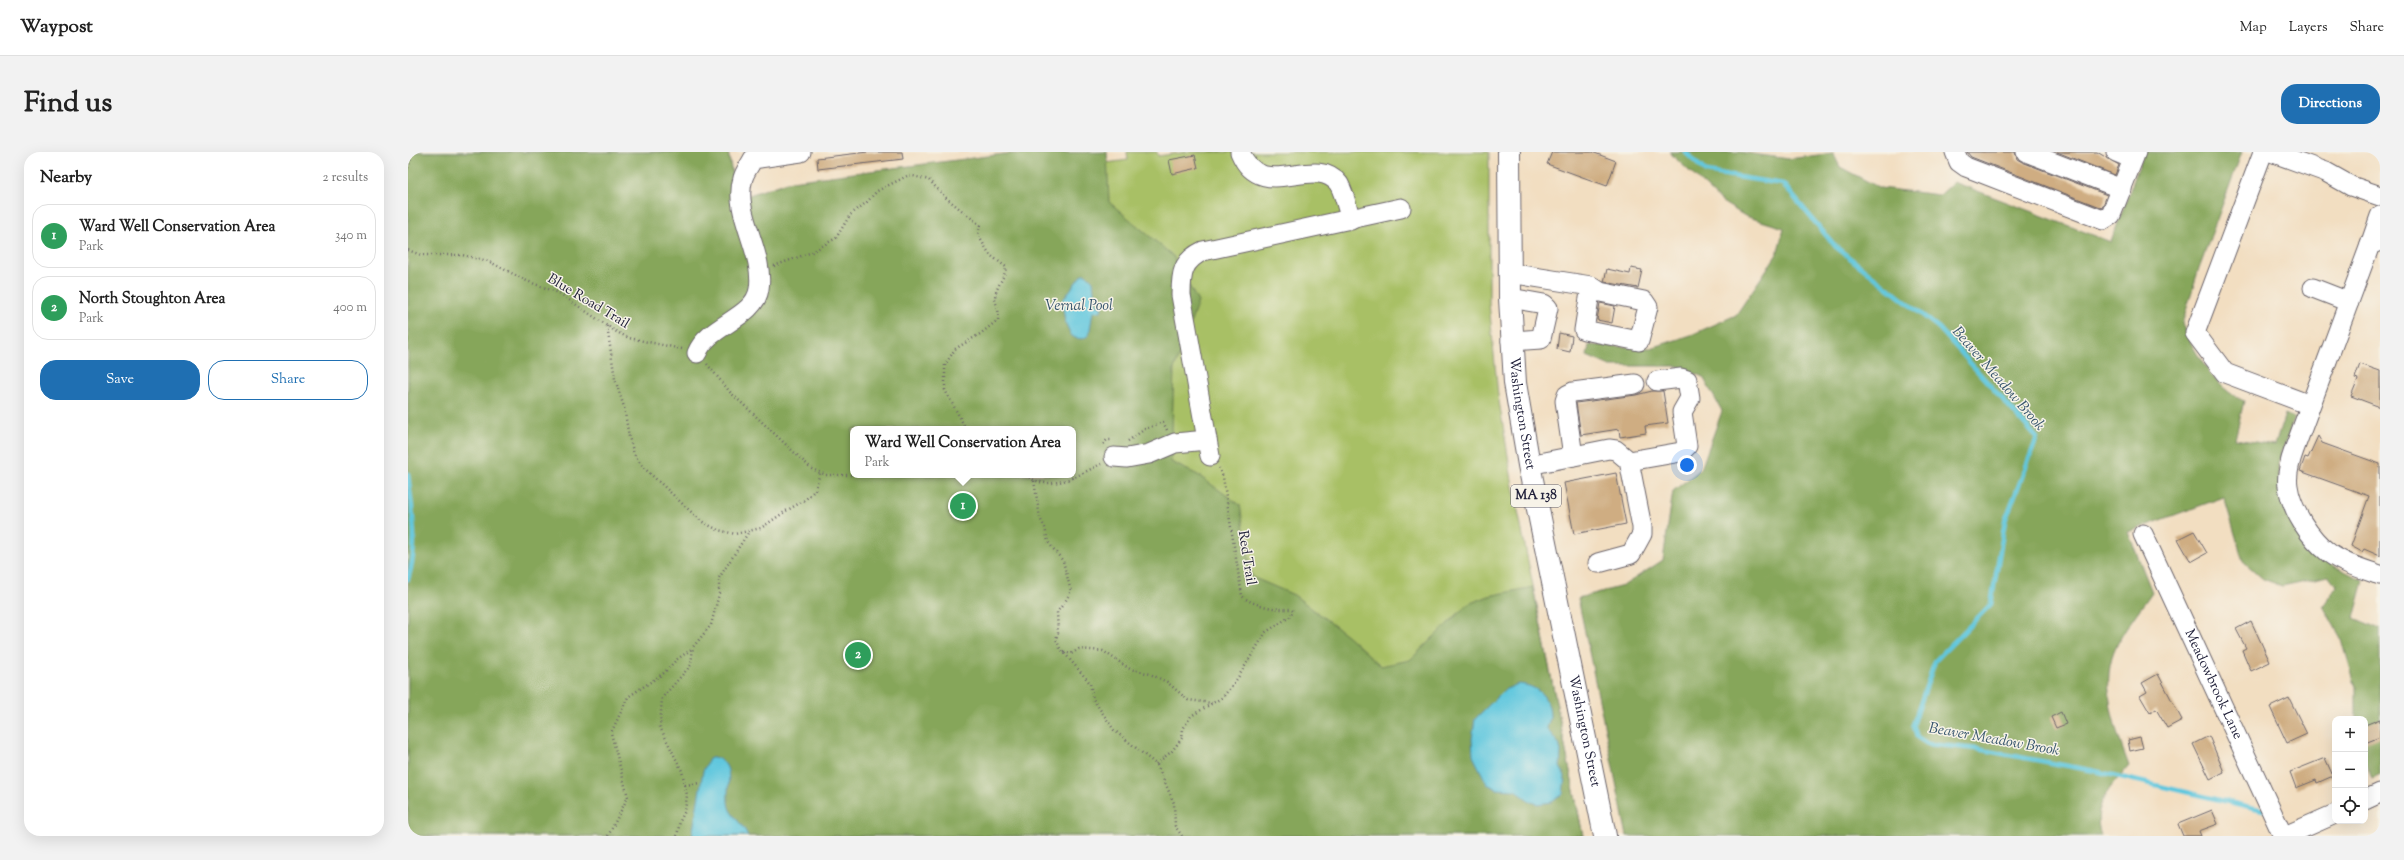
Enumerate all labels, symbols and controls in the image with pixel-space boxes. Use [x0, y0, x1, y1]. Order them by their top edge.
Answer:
text: Waypost [20, 14, 93, 41]
text: Map [2240, 18, 2267, 38]
text: Layers [2289, 18, 2327, 38]
text: Share [2349, 18, 2384, 38]
text: Find us [24, 84, 112, 124]
button: Directions [2281, 84, 2380, 124]
text: Nearby [40, 166, 92, 190]
text: 2 results [323, 169, 368, 187]
text: Ward Well Conservation Area [79, 217, 275, 238]
text: 1 [52, 227, 56, 245]
text: 340 m [335, 227, 367, 245]
text: Park [79, 238, 104, 256]
street label: Blue Road Trail [543, 270, 633, 334]
text: North Stoughton Area [79, 289, 225, 310]
water label: Vernal Pool [1045, 296, 1113, 317]
text: 2 [51, 299, 57, 317]
text: 400 m [333, 299, 367, 317]
text: Park [79, 310, 104, 328]
water label: Beaver Meadow Brook [1947, 322, 2049, 436]
street label: Washington Street [1503, 356, 1540, 472]
button: Save [40, 360, 200, 400]
button: Share [208, 360, 368, 400]
popup [850, 426, 1076, 478]
text: Ward Well Conservation Area [865, 433, 1061, 454]
text: Park [865, 454, 890, 472]
your location [1677, 455, 1697, 475]
road number: MA 138 [1511, 485, 1561, 507]
pin: 1 [950, 491, 976, 521]
street label: Red Trail [1232, 529, 1260, 587]
street label: Meadowbrook Lane [2179, 626, 2247, 743]
pin: 2 [845, 640, 871, 670]
street label: Washington Street [1562, 673, 1605, 789]
map controls [2332, 716, 2368, 824]
button: + [2332, 716, 2368, 752]
water label: Beaver Meadow Brook [1927, 718, 2061, 762]
button: − [2332, 752, 2368, 788]
button: locate [2332, 788, 2368, 824]

